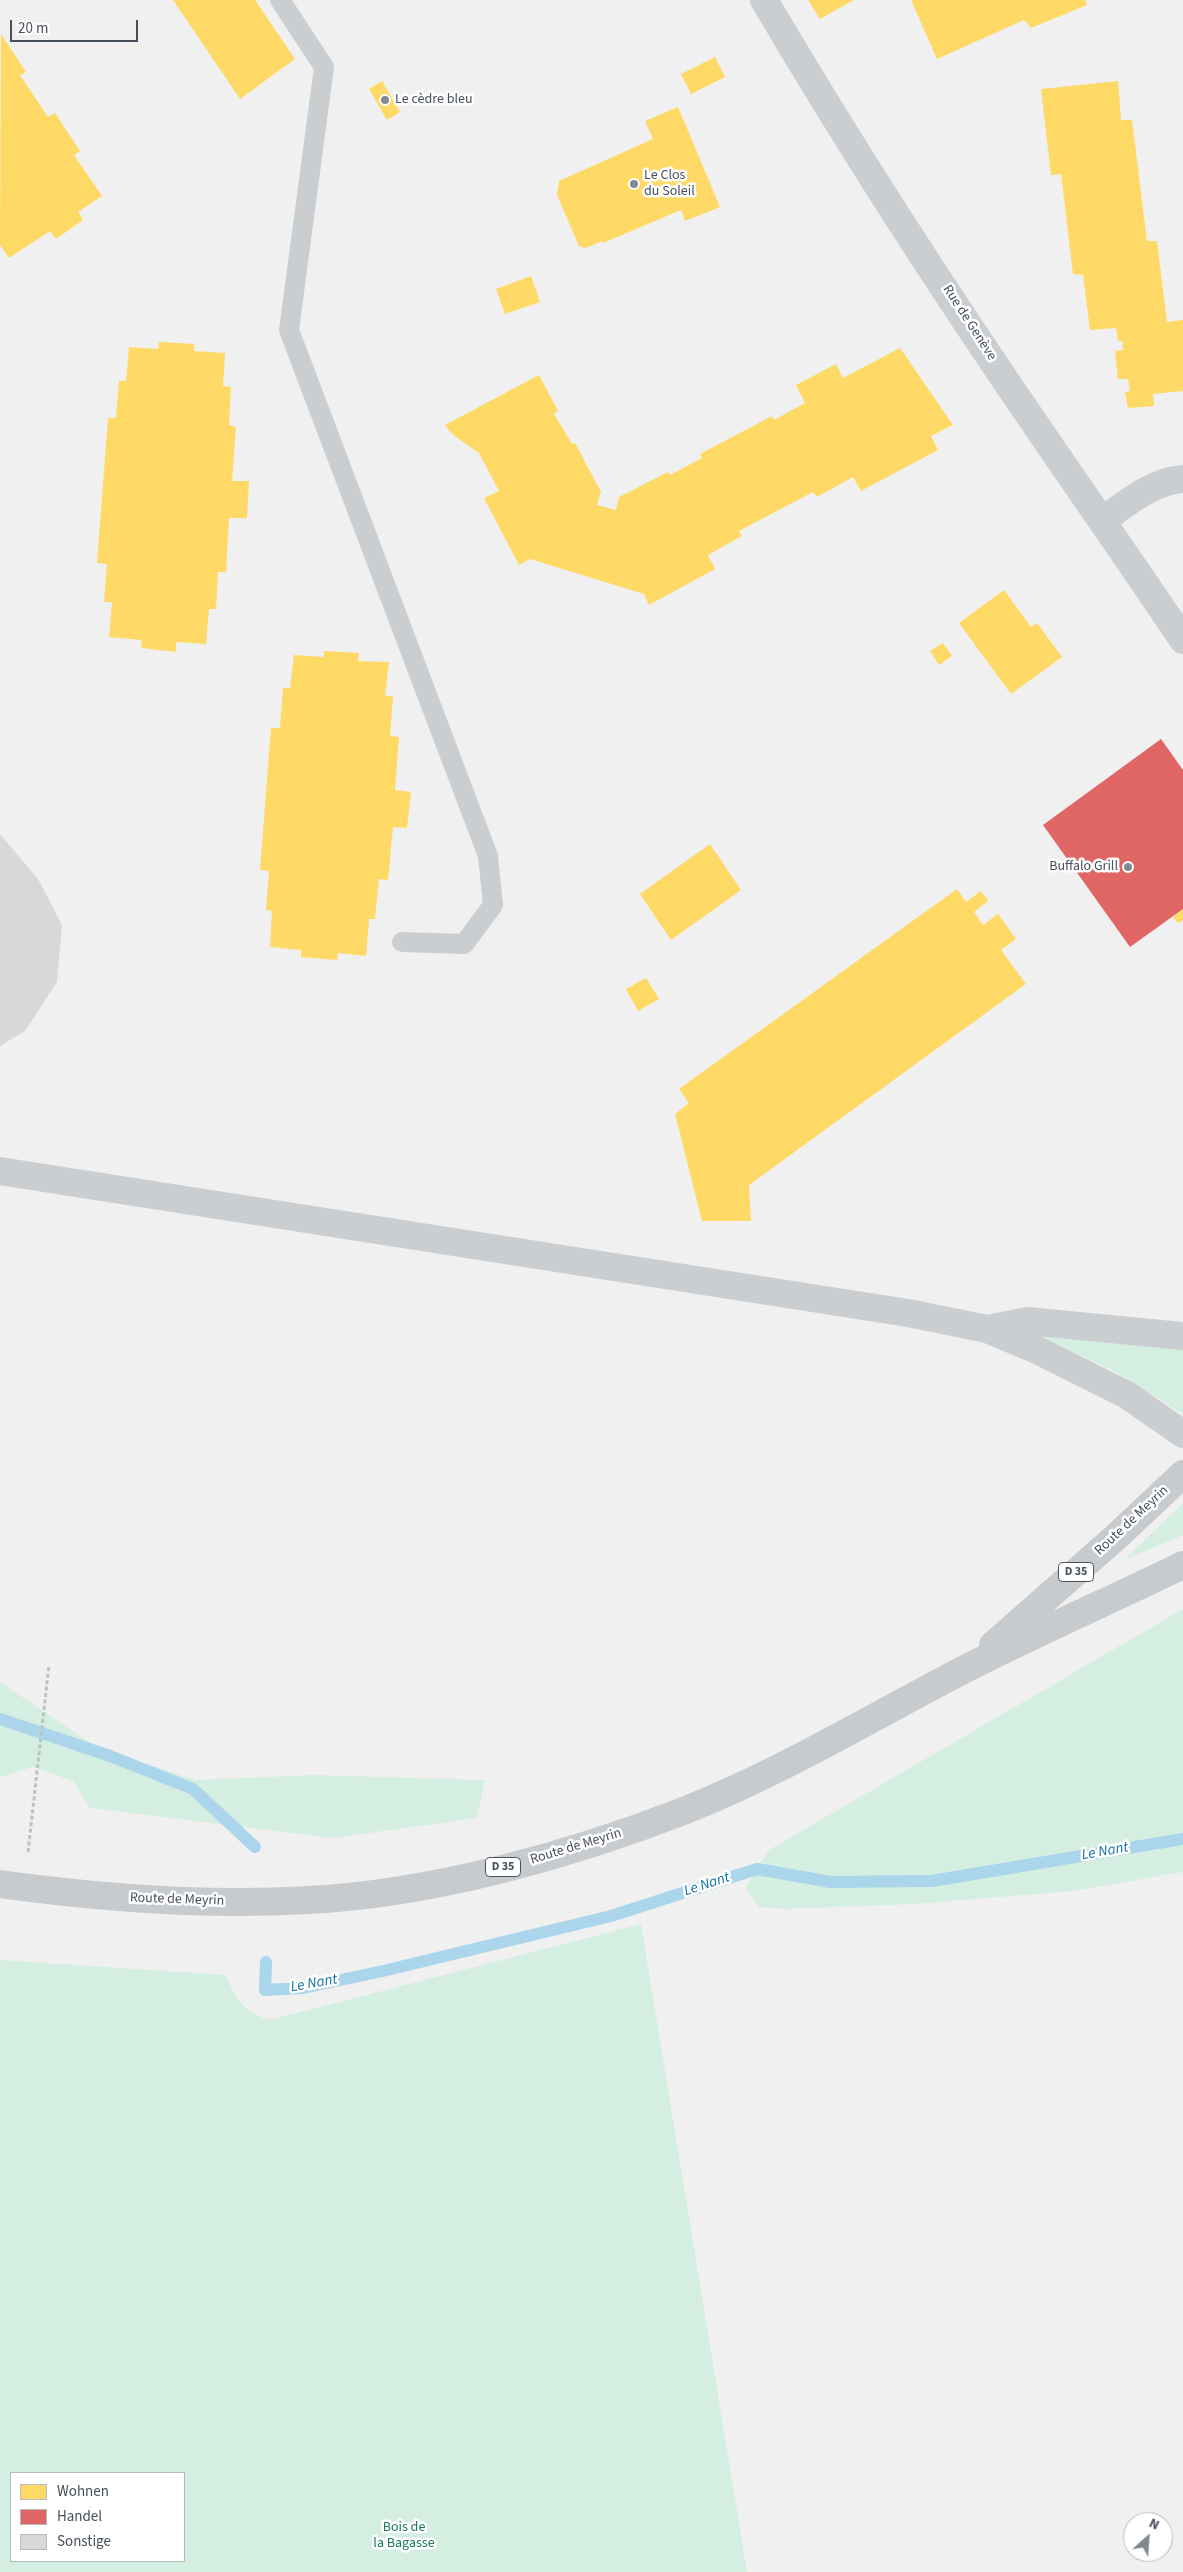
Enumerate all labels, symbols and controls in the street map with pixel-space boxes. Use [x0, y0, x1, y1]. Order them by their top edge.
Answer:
scale bar [12, 10, 140, 42]
text: 20 m [18, 18, 48, 39]
place label: Le cèdre bleu [395, 92, 473, 108]
marker: Le cèdre bleu [379, 94, 391, 106]
place label: Le Clos du Soleil [644, 168, 695, 200]
marker: Le Clos du Soleil [628, 178, 640, 190]
street label: Rue de Genève [938, 282, 1000, 364]
place label: Buffalo Grill [1049, 859, 1118, 875]
marker: Buffalo Grill [1122, 861, 1134, 873]
street label: Route de Meyrin [1092, 1483, 1172, 1559]
road number: D 35 [1058, 1562, 1094, 1581]
street label: Route de Meyrin [528, 1825, 624, 1869]
water label: Le Nant [1080, 1839, 1130, 1865]
road number: D 35 [486, 1858, 520, 1876]
water label: Le Nant [682, 1869, 732, 1901]
street label: Route de Meyrin [129, 1890, 225, 1910]
water label: Le Nant [289, 1971, 339, 1997]
legend [10, 2472, 185, 2562]
text: Wohnen [57, 2481, 109, 2502]
text: Handel [57, 2506, 102, 2527]
north arrow [1123, 2512, 1173, 2562]
text: N [1146, 2513, 1163, 2535]
park label: Bois de la Bagasse [373, 2520, 435, 2552]
text: Sonstige [57, 2531, 111, 2552]

